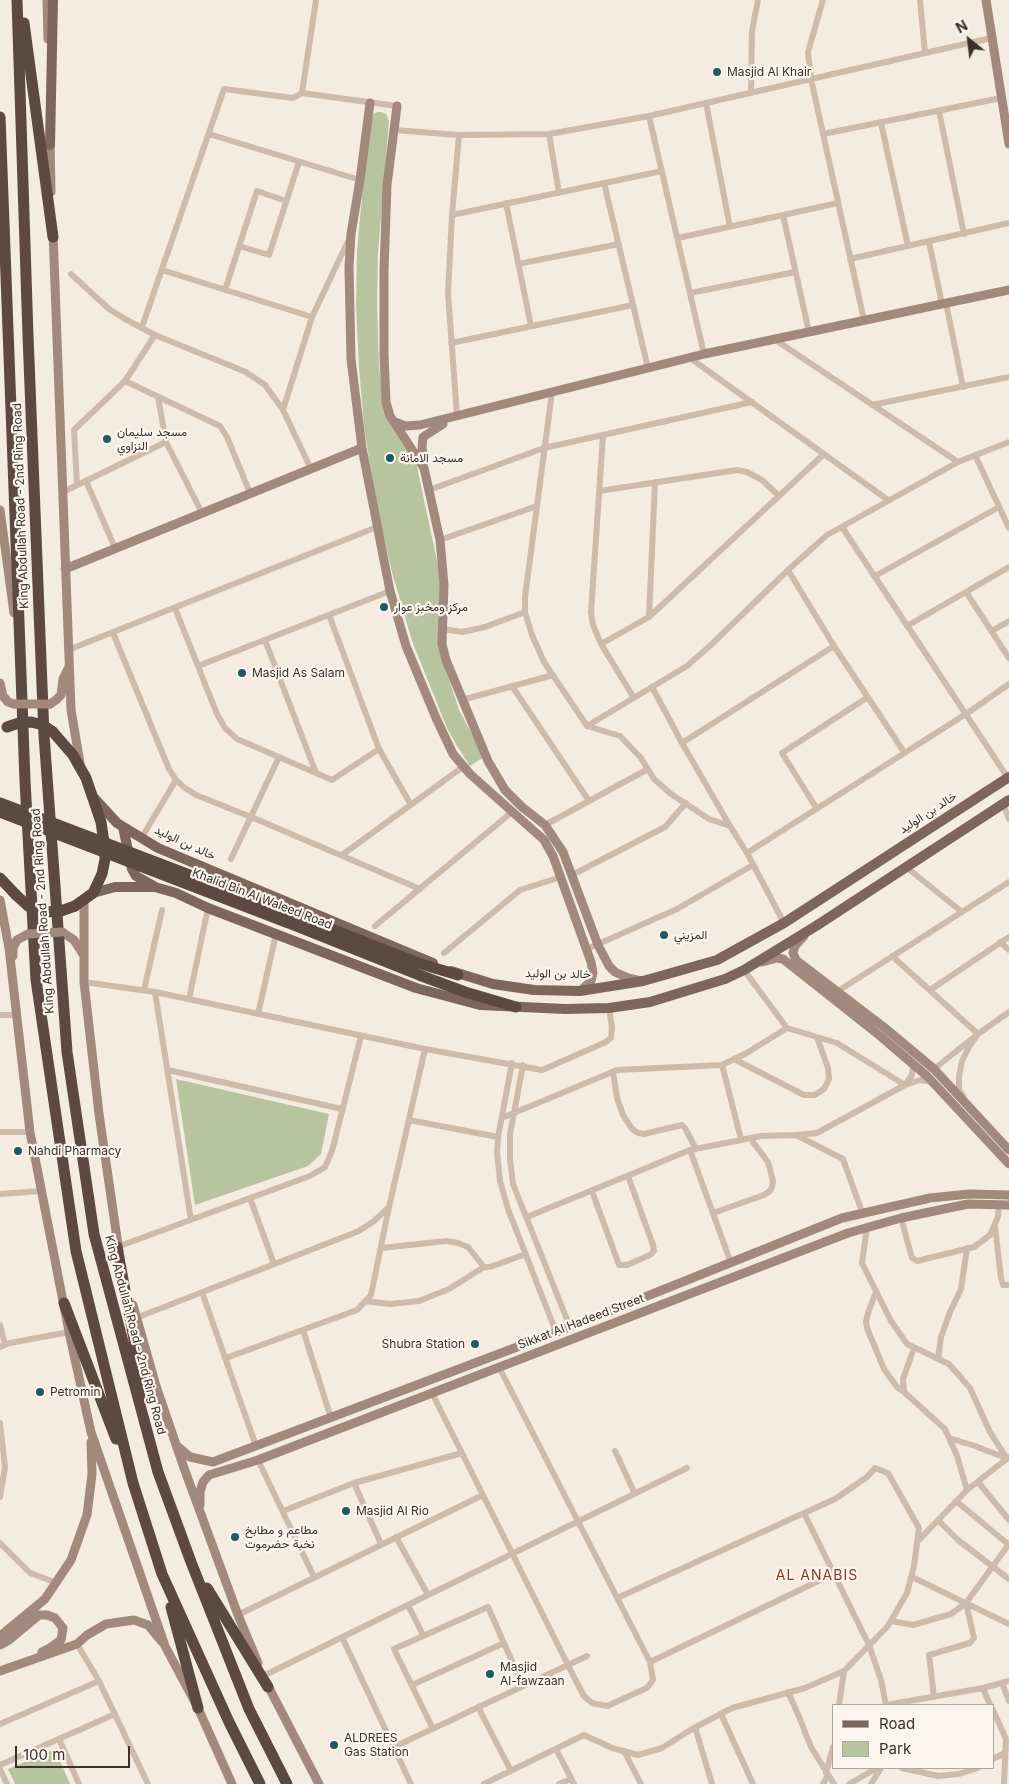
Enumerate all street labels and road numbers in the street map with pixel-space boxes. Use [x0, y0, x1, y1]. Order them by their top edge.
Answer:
street label: King Abdullah Road - 2nd Ring Road [10, 403, 32, 609]
street label: خالد بن الوليد [897, 789, 959, 837]
street label: King Abdullah Road - 2nd Ring Road [29, 808, 57, 1014]
street label: خالد بن الوليد [152, 823, 218, 863]
street label: Khalid Bin Al Waleed Road [190, 866, 334, 932]
street label: خالد بن الوليد [525, 966, 591, 982]
street label: King Abdullah Road - 2nd Ring Road [101, 1234, 169, 1436]
street label: Sikkat Al Hadeed Street [516, 1291, 646, 1353]

